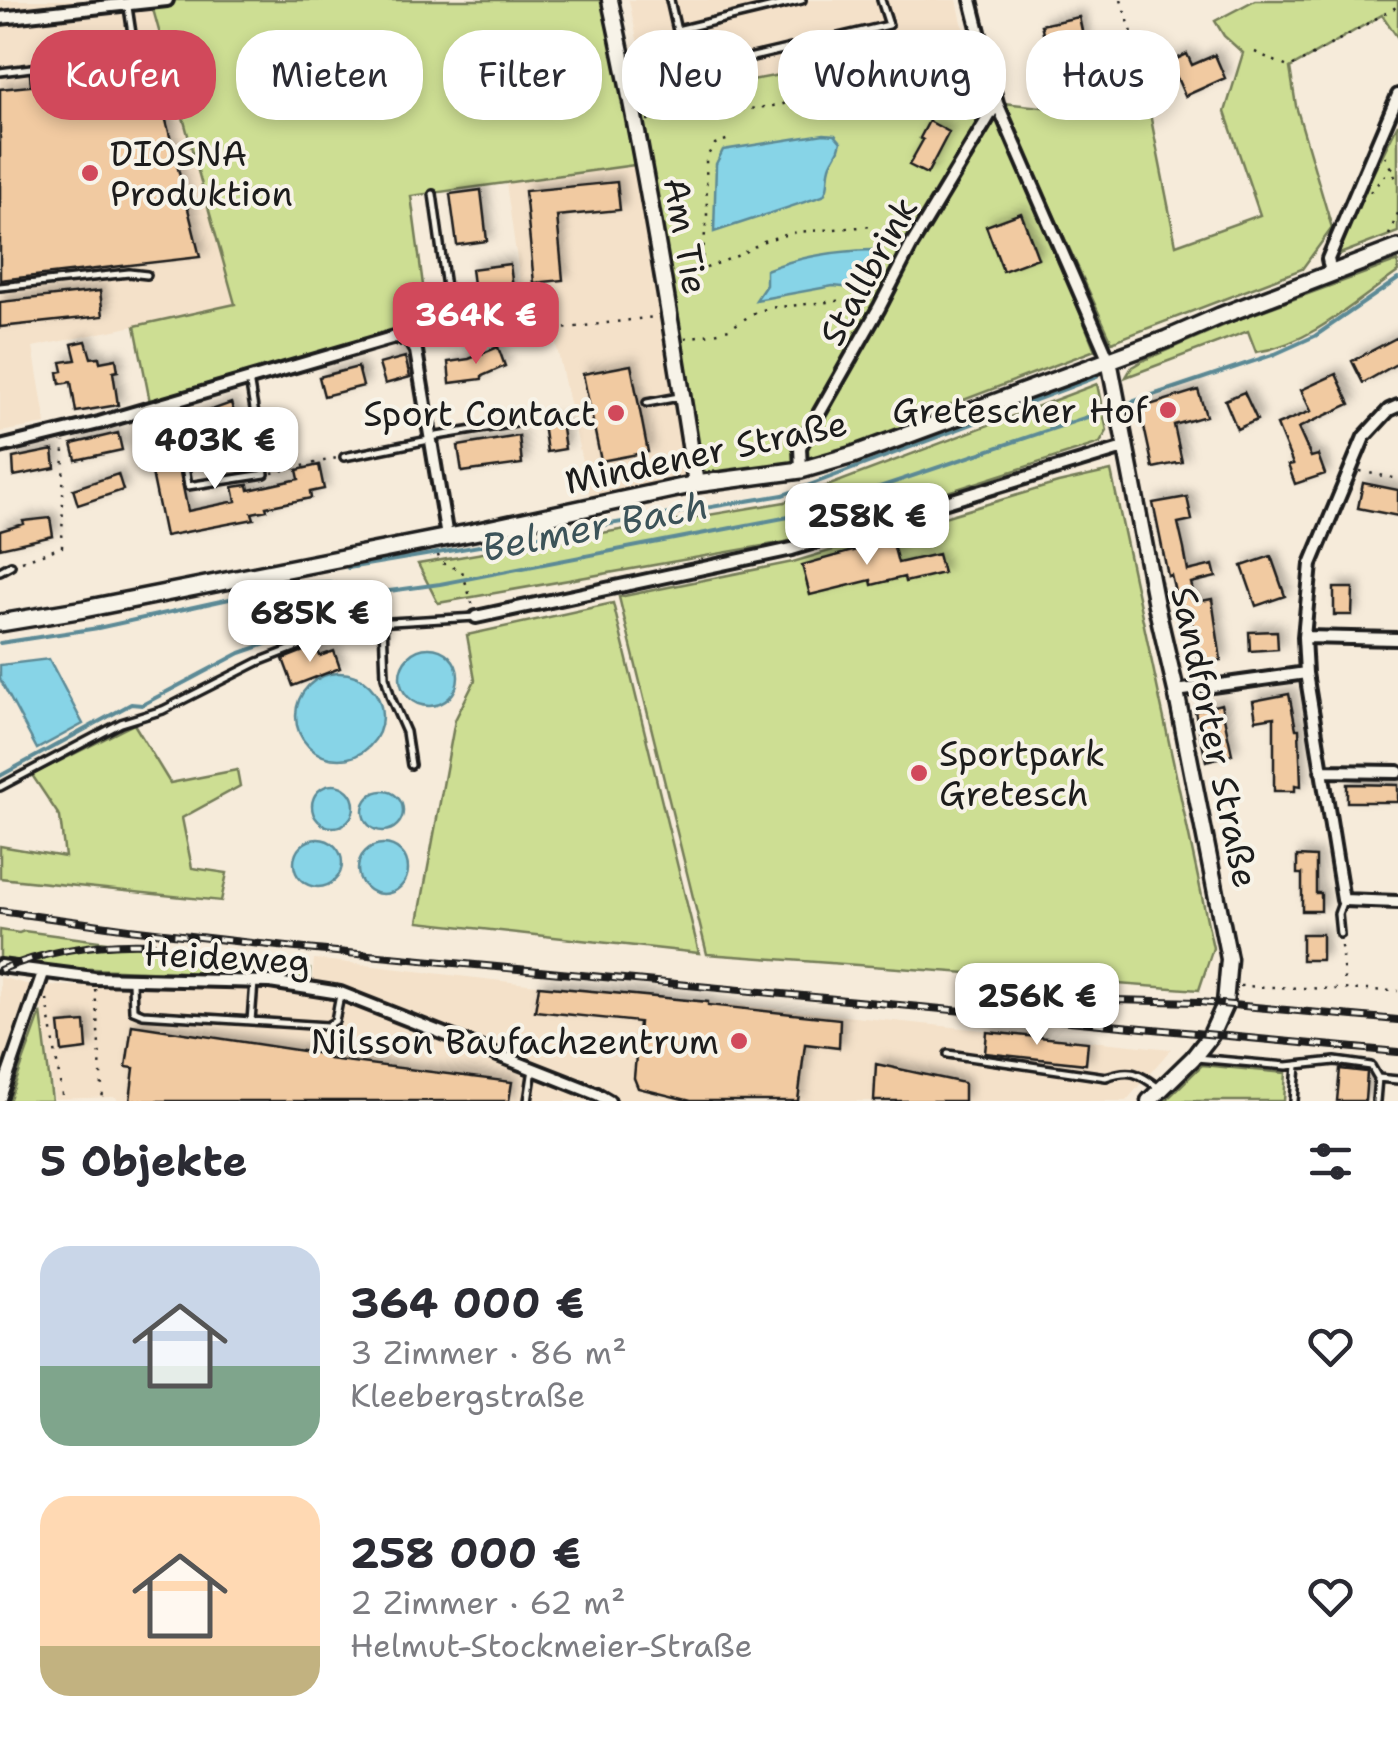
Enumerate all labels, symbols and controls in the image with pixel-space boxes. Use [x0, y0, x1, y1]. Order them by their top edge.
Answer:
chip: Kaufen [30, 30, 216, 120]
chip: Mieten [236, 30, 423, 120]
chip: Filter [443, 30, 602, 120]
chip: Neu [622, 30, 758, 120]
chip: Wohnung [778, 30, 1006, 120]
chip: Haus [1026, 30, 1180, 120]
place label: DIOSNA Produktion [110, 130, 293, 217]
marker: DIOSNA Produktion [79, 162, 101, 184]
street label: Am Tie [653, 174, 719, 298]
street label: Stallbrink [808, 188, 928, 354]
pin: 364K € [395, 282, 557, 367]
text: 364K € [415, 293, 537, 336]
place label: Gretescher Hof [892, 387, 1149, 434]
place label: Sport Contact [363, 390, 596, 437]
street label: Mindener Straße [561, 399, 851, 505]
marker: Gretescher Hof [1157, 399, 1179, 421]
marker: Sport Contact [605, 402, 627, 424]
pin: 403K € [134, 407, 296, 492]
text: 403K € [154, 418, 276, 461]
water label: Belmer Bach [478, 479, 712, 573]
pin: 258K € [786, 483, 948, 568]
text: 258K € [807, 494, 927, 537]
pin: 685K € [229, 580, 391, 665]
street label: Sandforter Straße [1160, 582, 1270, 892]
text: 685K € [250, 591, 370, 634]
place label: Sportpark Gretesch [939, 730, 1105, 817]
marker: Sportpark Gretesch [908, 762, 930, 784]
street label: Heideweg [143, 929, 311, 985]
pin: 256K € [956, 963, 1118, 1048]
text: 256K € [977, 974, 1097, 1017]
place label: Nilsson Baufachzentrum [311, 1018, 719, 1065]
marker: Nilsson Baufachzentrum [728, 1030, 750, 1052]
text: 5 Objekte [40, 1133, 247, 1189]
icon: filters [1303, 1134, 1358, 1189]
text: 364 000 € [350, 1275, 584, 1331]
icon: home [120, 1286, 240, 1406]
icon: heart [1303, 1319, 1358, 1374]
text: 3 Zimmer · 86 m² [350, 1331, 627, 1374]
text: Kleebergstraße [350, 1374, 585, 1417]
text: 258 000 € [350, 1525, 581, 1581]
icon: home [120, 1536, 240, 1656]
icon: heart [1303, 1569, 1358, 1624]
text: 2 Zimmer · 62 m² [350, 1581, 626, 1624]
text: Helmut-Stockmeier-Straße [350, 1624, 753, 1667]

